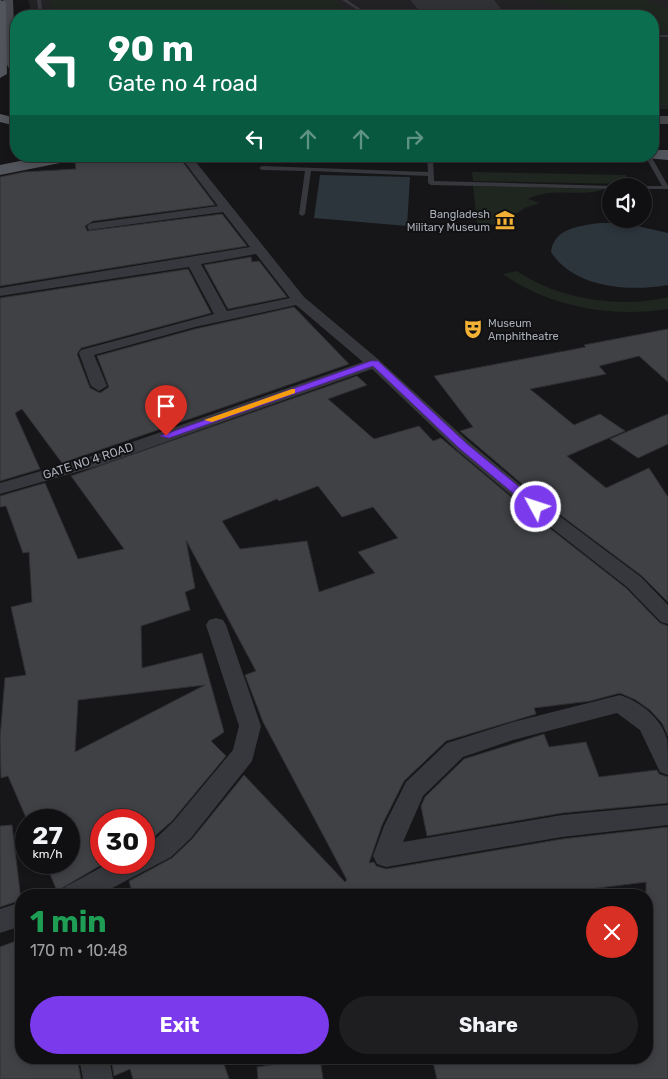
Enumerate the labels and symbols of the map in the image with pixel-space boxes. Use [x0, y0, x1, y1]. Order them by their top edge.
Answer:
place label: Bangladesh Military Museum [407, 208, 490, 234]
museum icon: Bangladesh Military Museum [494, 209, 516, 231]
place label: Museum Amphitheatre [488, 317, 559, 343]
theatre icon: Museum Amphitheatre [462, 318, 484, 340]
pin [145, 385, 187, 436]
street label: GATE NO 4 ROAD [41, 440, 135, 482]
position arrow [509, 480, 561, 532]
speed limit sign: 30 [90, 809, 155, 874]

